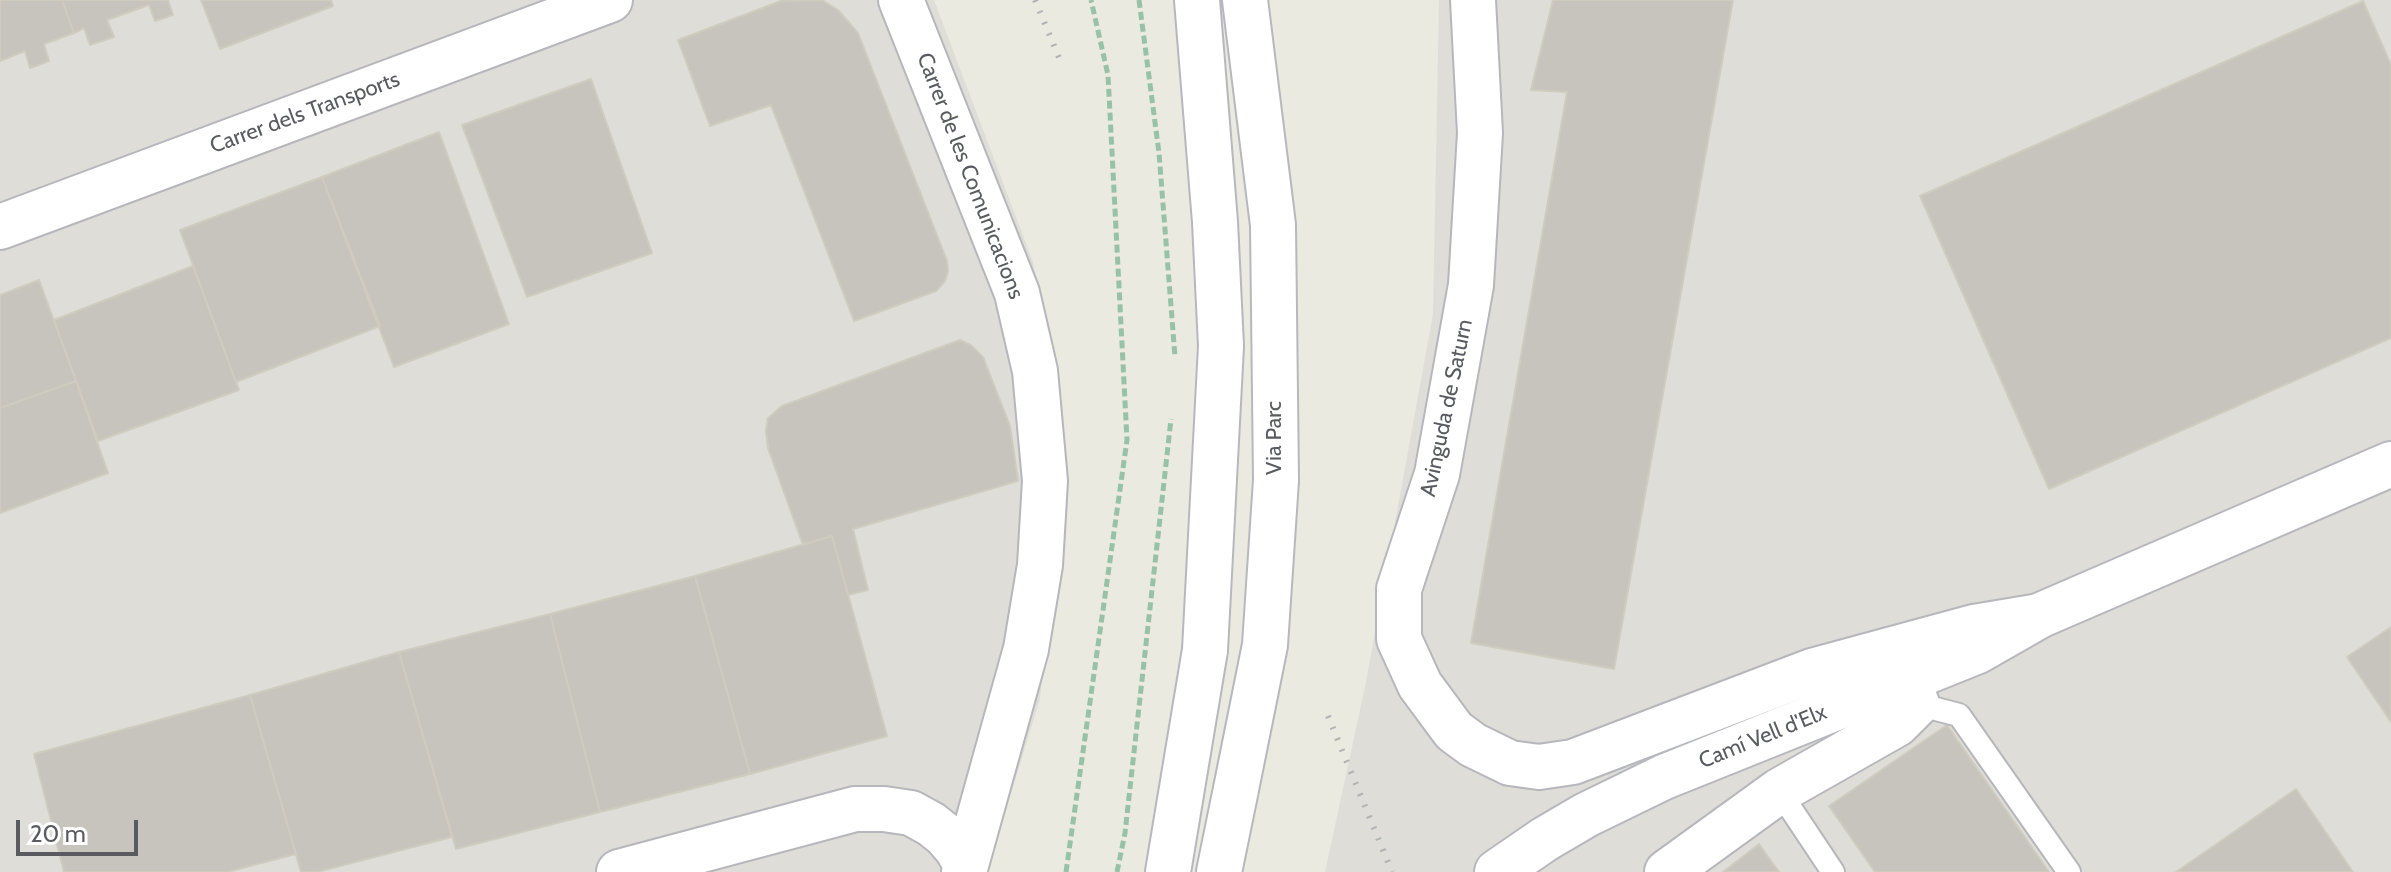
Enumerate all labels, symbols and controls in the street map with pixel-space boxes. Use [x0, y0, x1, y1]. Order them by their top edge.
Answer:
street label: Carrer de les Comunicacions [911, 49, 1029, 303]
street label: Carrer dels Transports [207, 66, 403, 160]
street label: Avinguda de Saturn [1415, 317, 1479, 499]
street label: Via Parc [1262, 401, 1288, 475]
street label: Camí Vell d'Elx [1695, 699, 1831, 775]
scale bar [20, 804, 142, 854]
text: 20 m [30, 819, 86, 848]

